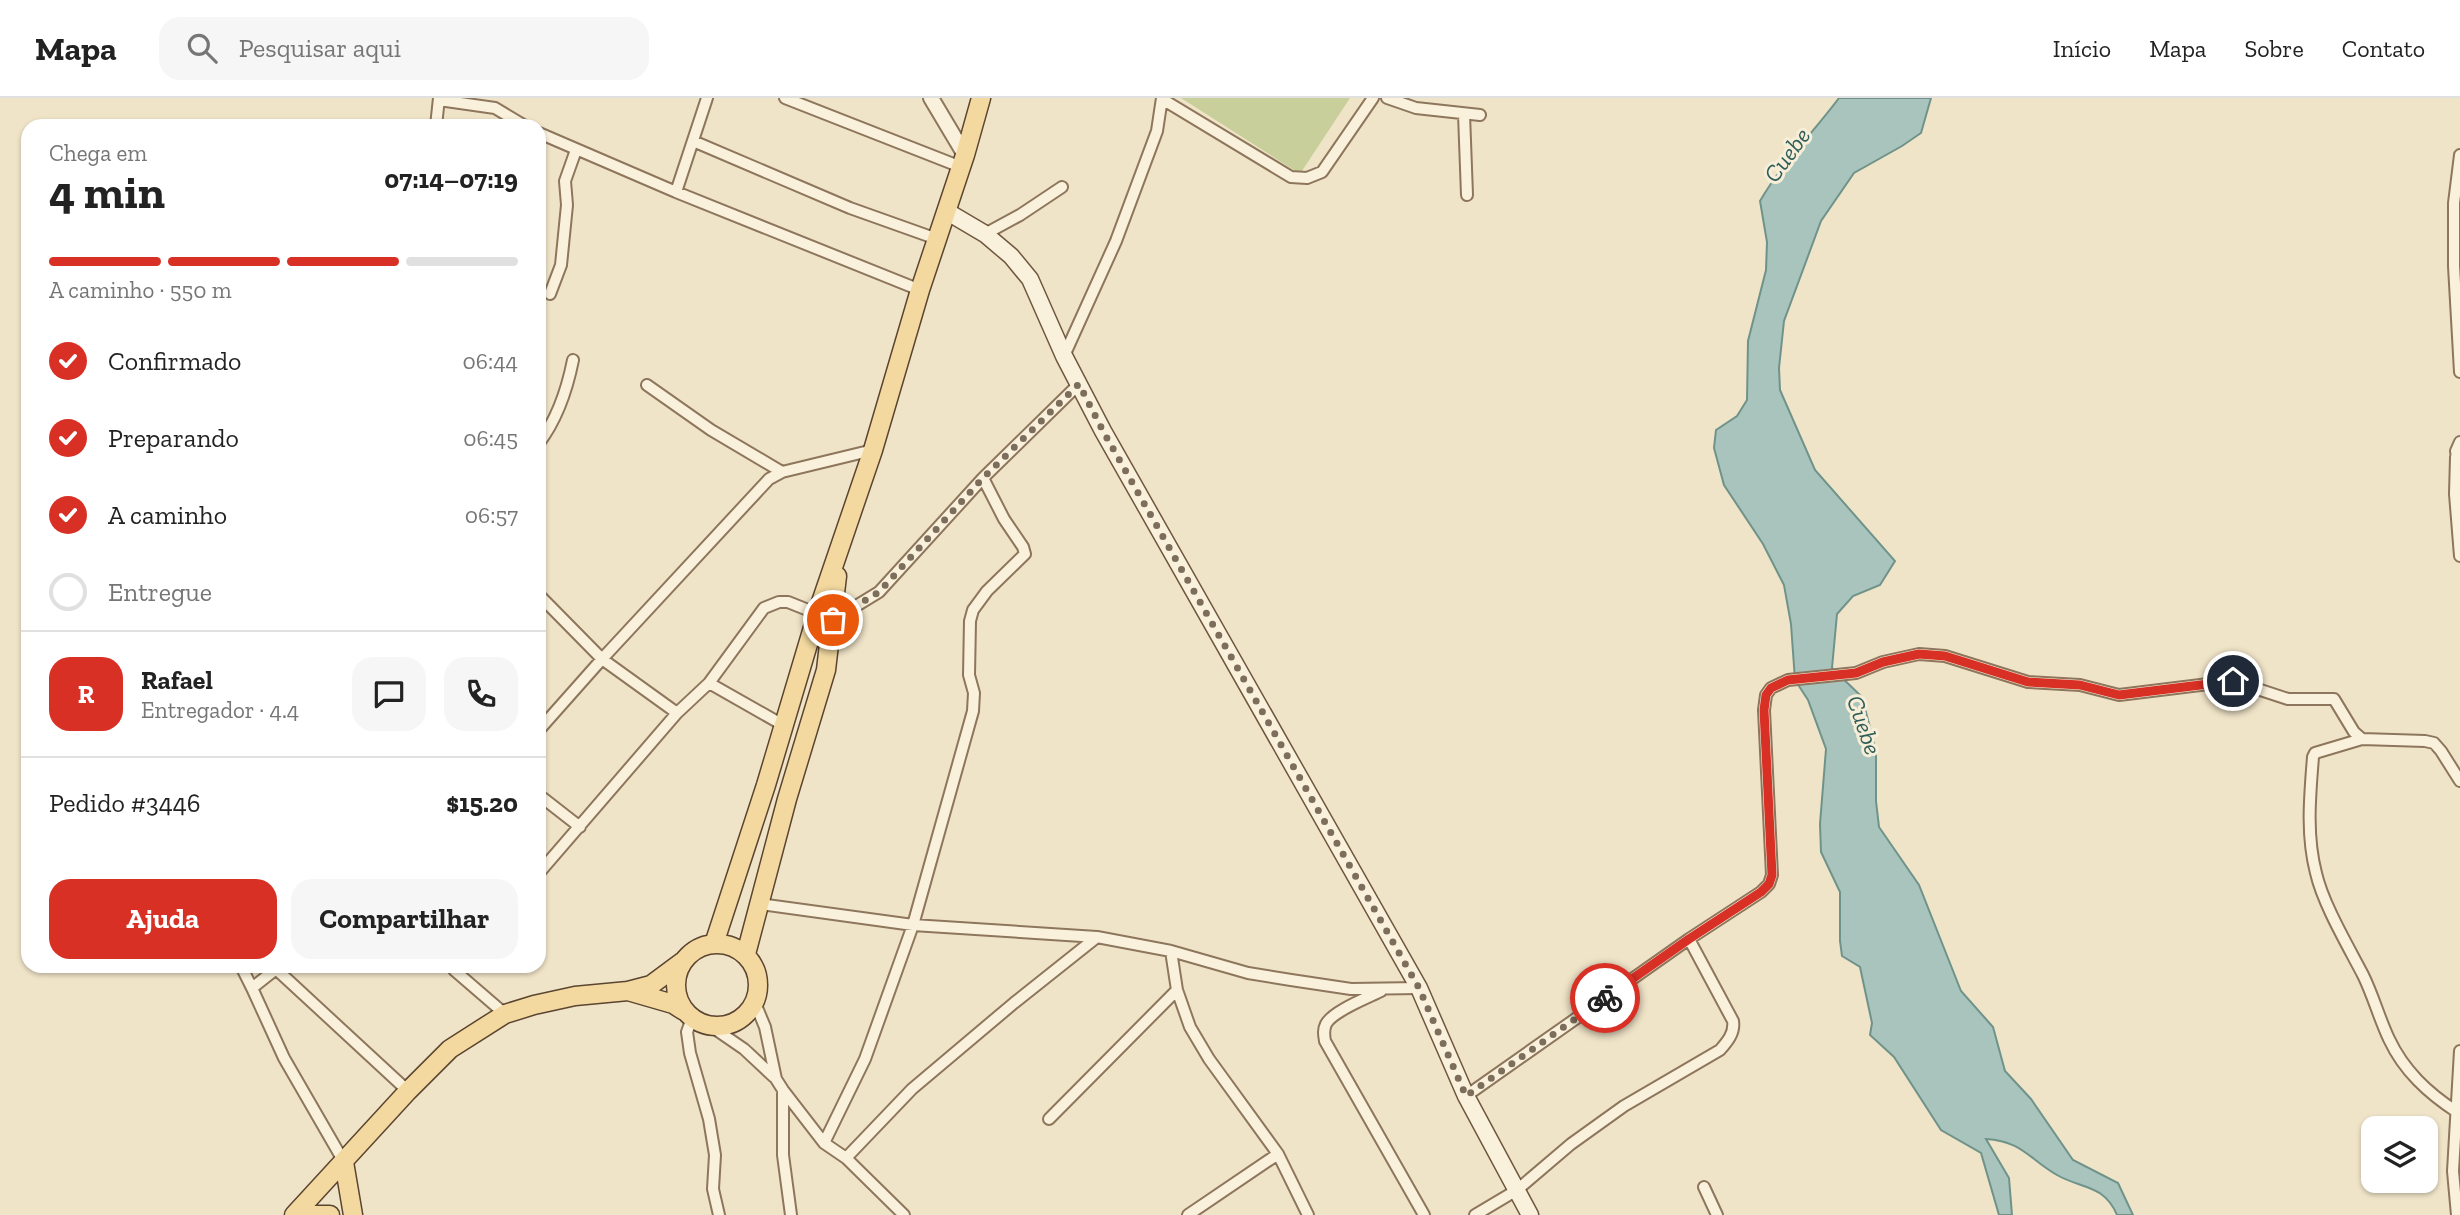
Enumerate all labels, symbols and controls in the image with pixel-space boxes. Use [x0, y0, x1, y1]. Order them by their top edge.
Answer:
search box [159, 17, 649, 80]
text: Mapa [35, 29, 117, 68]
icon: search [183, 29, 221, 67]
text: Pesquisar aqui [239, 32, 401, 64]
text: Início [2053, 34, 2111, 63]
text: Mapa [2149, 34, 2206, 63]
text: Sobre [2244, 34, 2304, 63]
text: Contato [2342, 34, 2425, 63]
water label: Cuebe [1757, 122, 1816, 188]
text: Chega em [49, 139, 147, 167]
text: 07:14–07:19 [384, 163, 518, 195]
text: 4 min [49, 165, 165, 220]
text: A caminho · 550 m [49, 276, 232, 304]
icon: check [49, 342, 87, 380]
text: Confirmado [108, 345, 241, 377]
text: 06:44 [463, 347, 518, 375]
icon: check [49, 419, 87, 457]
text: Preparando [108, 422, 239, 454]
text: 06:45 [463, 424, 518, 452]
icon: check [49, 496, 87, 534]
text: A caminho [108, 499, 227, 531]
text: 06:57 [465, 501, 518, 529]
text: Entregue [108, 576, 212, 608]
pin [803, 590, 863, 650]
icon: bag [814, 601, 852, 639]
pin [2203, 651, 2263, 711]
button: chat [352, 657, 426, 731]
button: phone [444, 657, 518, 731]
icon: home [2214, 662, 2252, 700]
text: Rafael [141, 664, 213, 696]
text: R [78, 678, 94, 710]
water label: Cuebe [1841, 691, 1888, 758]
text: Entregador · 4.4 [141, 696, 299, 724]
text: Pedido #3446 [49, 787, 201, 819]
text: $15.20 [446, 787, 518, 819]
button: Ajuda [49, 879, 277, 959]
button: Compartilhar [291, 879, 518, 959]
courier [1570, 963, 1640, 1033]
icon: bike [1586, 979, 1624, 1017]
map controls [2361, 1116, 2438, 1193]
button: layers [2361, 1116, 2438, 1193]

